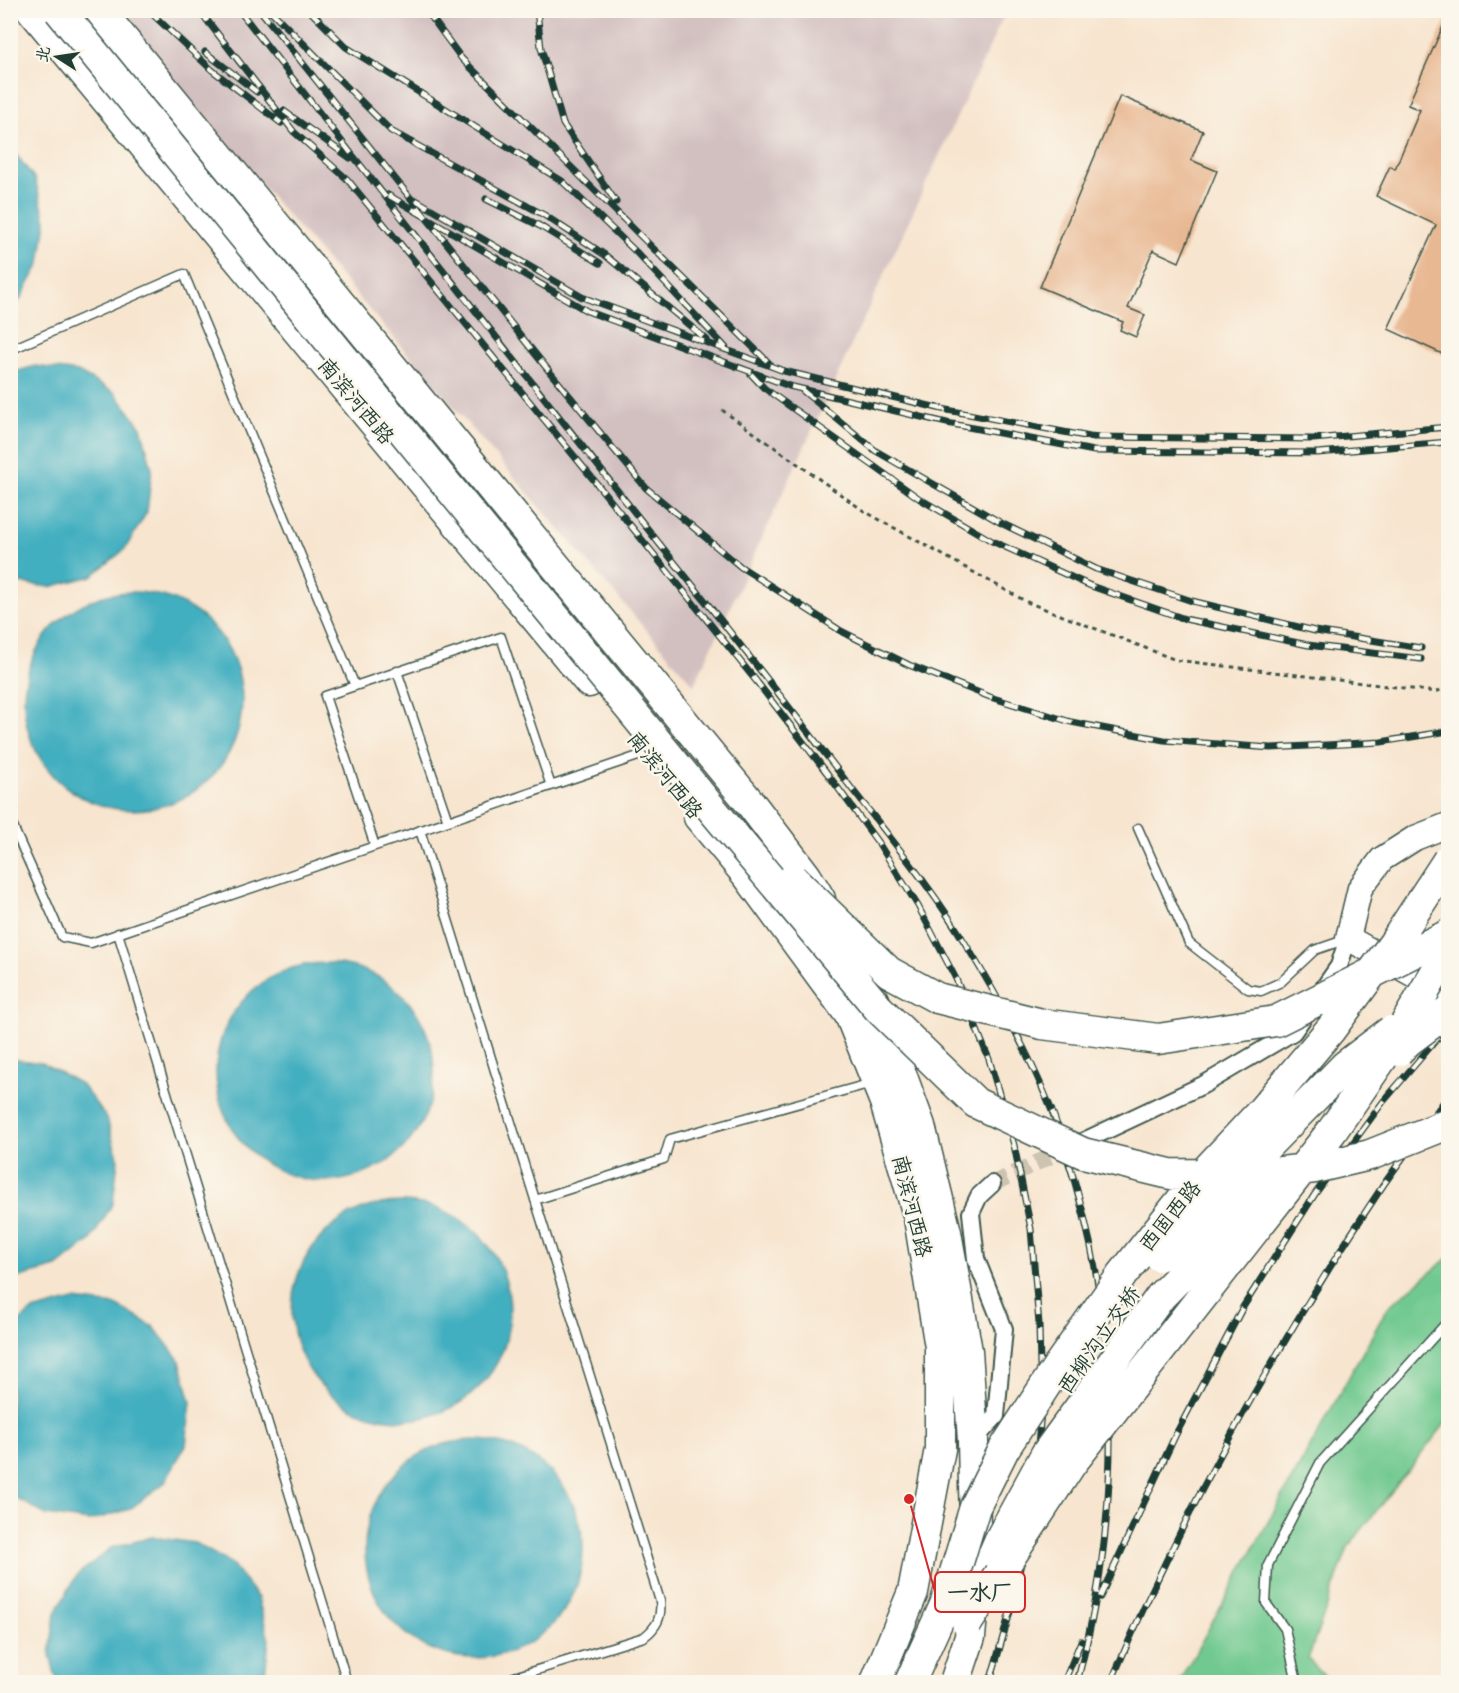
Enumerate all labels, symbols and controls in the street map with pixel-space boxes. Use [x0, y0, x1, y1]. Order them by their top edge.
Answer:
north arrow [27, 27, 87, 87]
text: 北 [32, 44, 58, 65]
street label: 南滨河西路 [308, 353, 399, 453]
street label: 南滨河西路 [618, 727, 707, 827]
street label: 南滨河西路 [882, 1152, 936, 1261]
street label: 西固西路 [1134, 1176, 1210, 1260]
street label: 西柳沟立交桥 [1053, 1282, 1150, 1402]
callout: 一水厂 [935, 1572, 1025, 1612]
text: 一水厂 [947, 1580, 1013, 1611]

